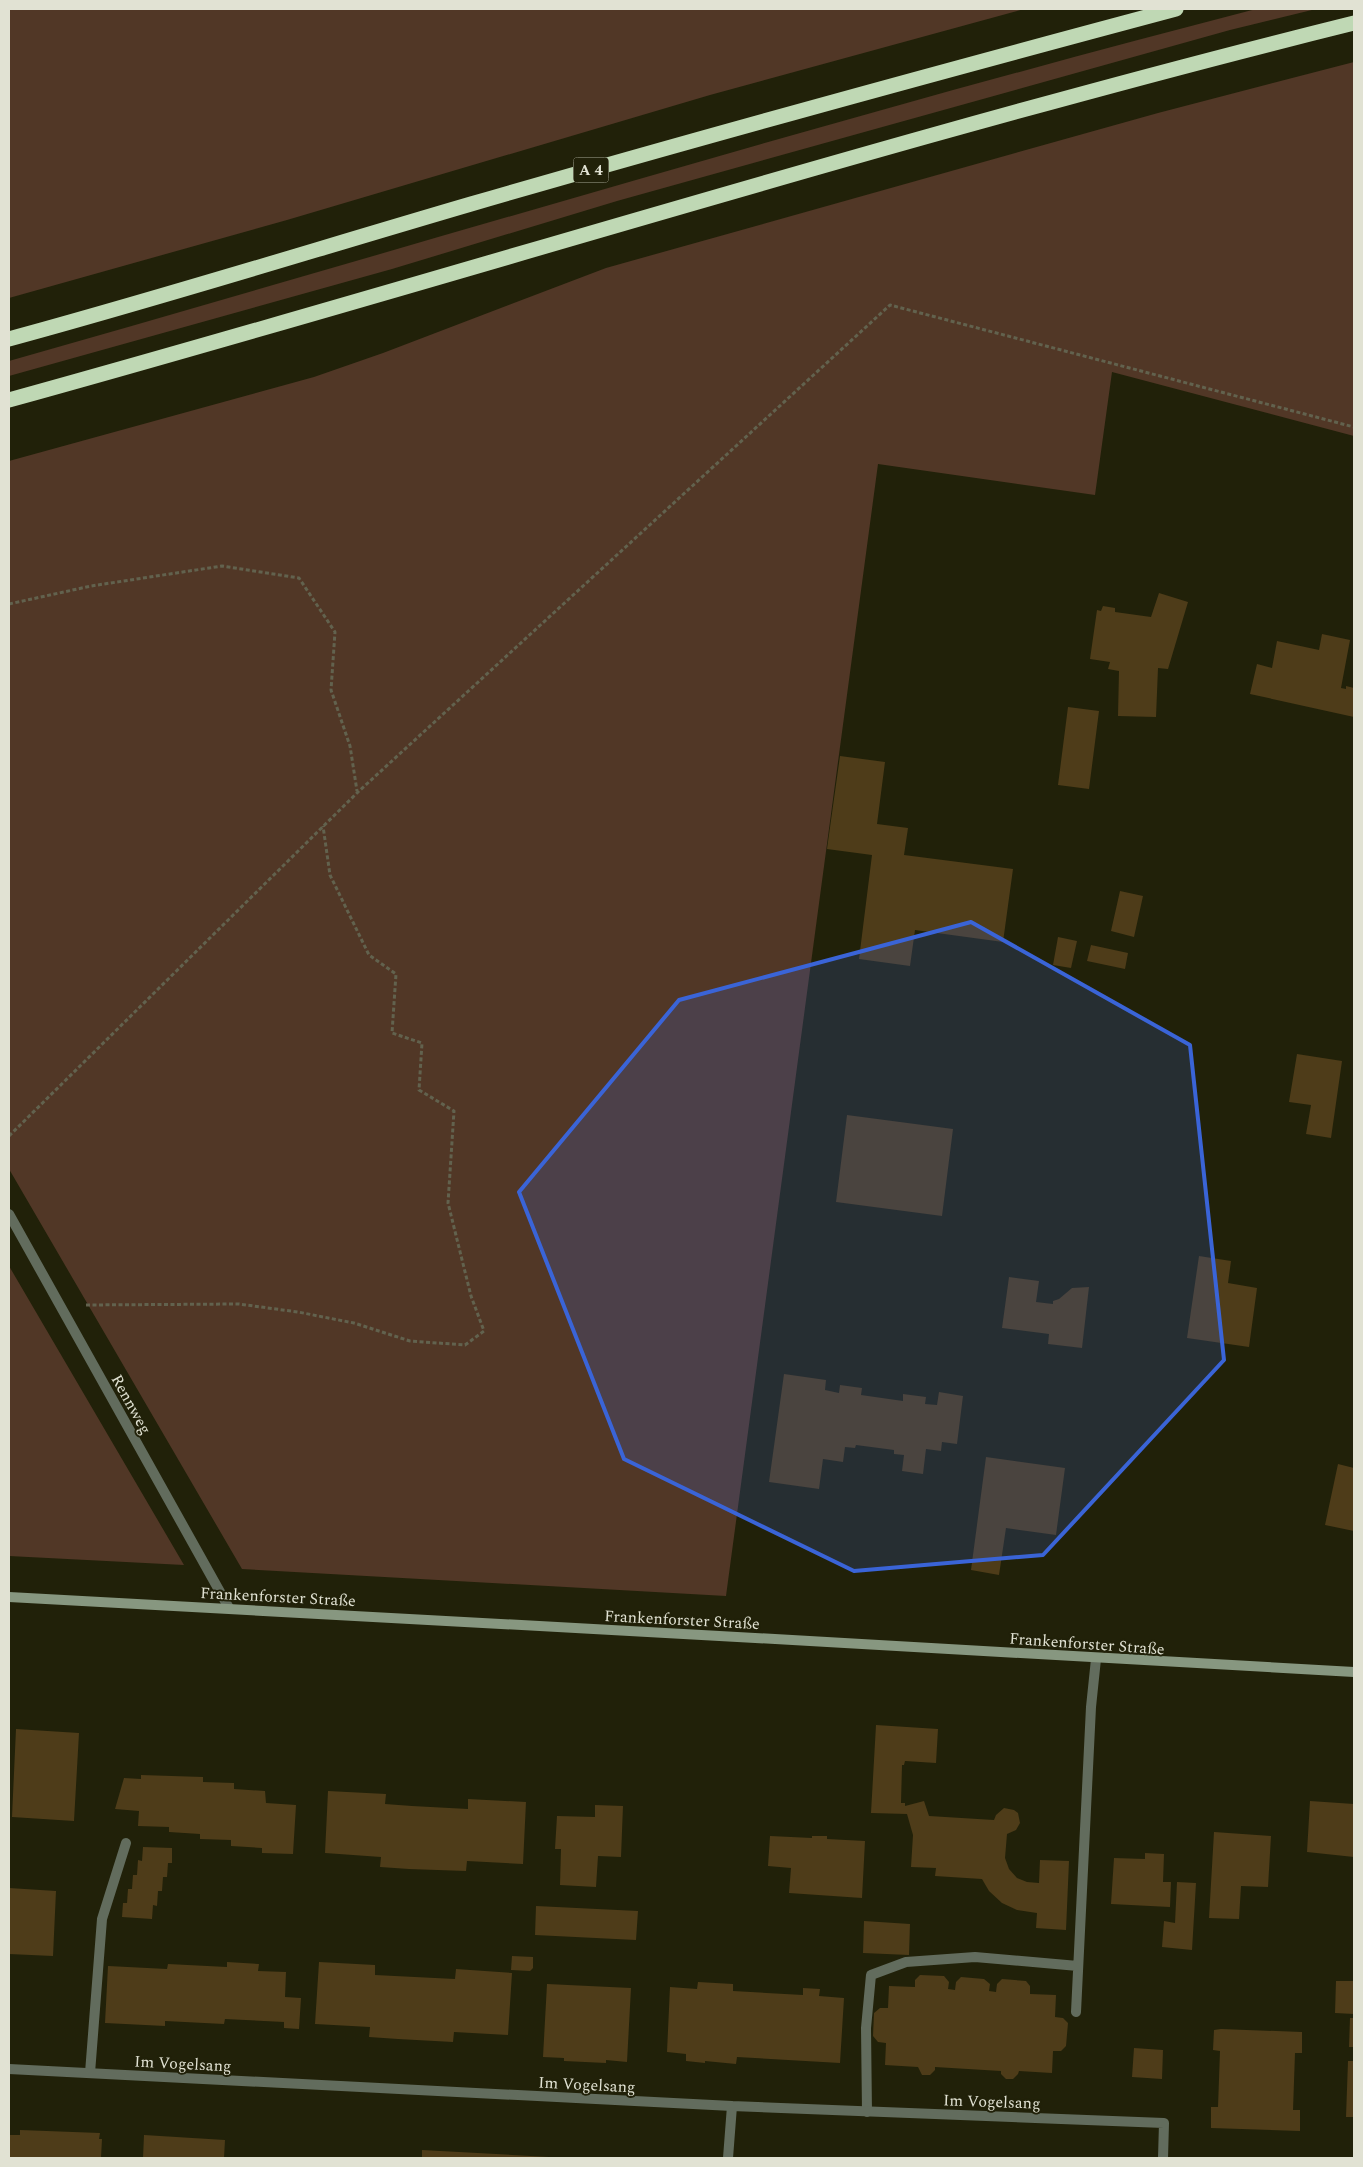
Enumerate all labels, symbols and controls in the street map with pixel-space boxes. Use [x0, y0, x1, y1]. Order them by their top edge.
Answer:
road number: A 4 [574, 158, 608, 182]
street label: Rennweg [105, 1370, 157, 1439]
street label: Frankenforster Straße [200, 1581, 356, 1613]
street label: Frankenforster Straße [604, 1604, 760, 1636]
street label: Frankenforster Straße [1008, 1627, 1165, 1661]
street label: Im Vogelsang [134, 2049, 232, 2079]
street label: Im Vogelsang [538, 2070, 636, 2100]
street label: Im Vogelsang [943, 2088, 1041, 2116]

